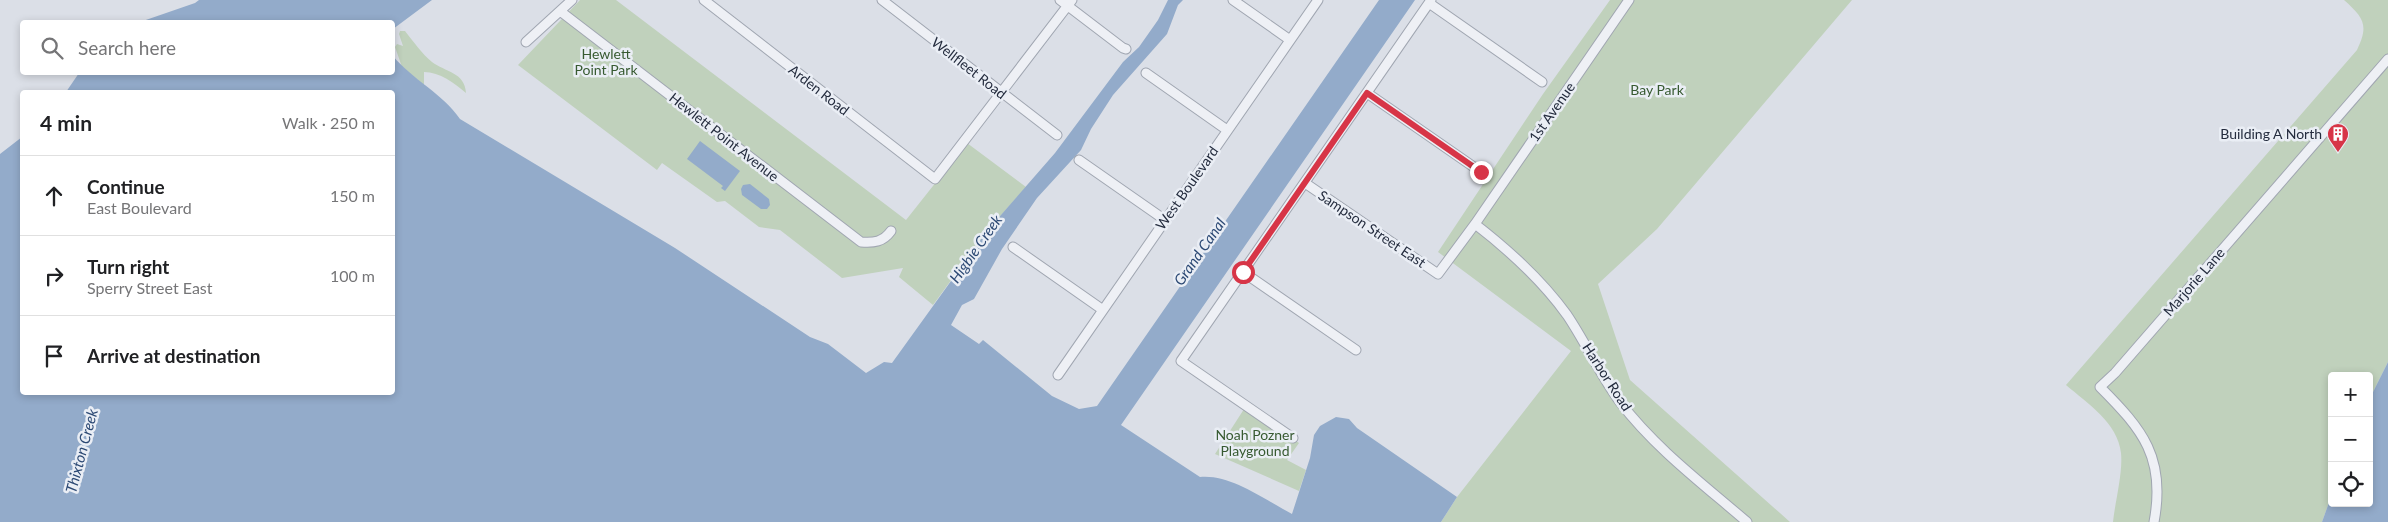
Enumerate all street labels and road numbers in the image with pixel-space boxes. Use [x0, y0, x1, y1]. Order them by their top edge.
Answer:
street label: Wellfleet Road [928, 33, 1010, 102]
street label: Arden Road [786, 61, 853, 118]
street label: 1st Avenue [1525, 79, 1578, 145]
street label: Hewlett Point Avenue [666, 89, 782, 185]
street label: West Boulevard [1152, 143, 1222, 233]
street label: Sampson Street East [1315, 186, 1429, 271]
street label: Marjorie Lane [2159, 244, 2228, 319]
street label: Harbor Road [1579, 339, 1636, 414]

